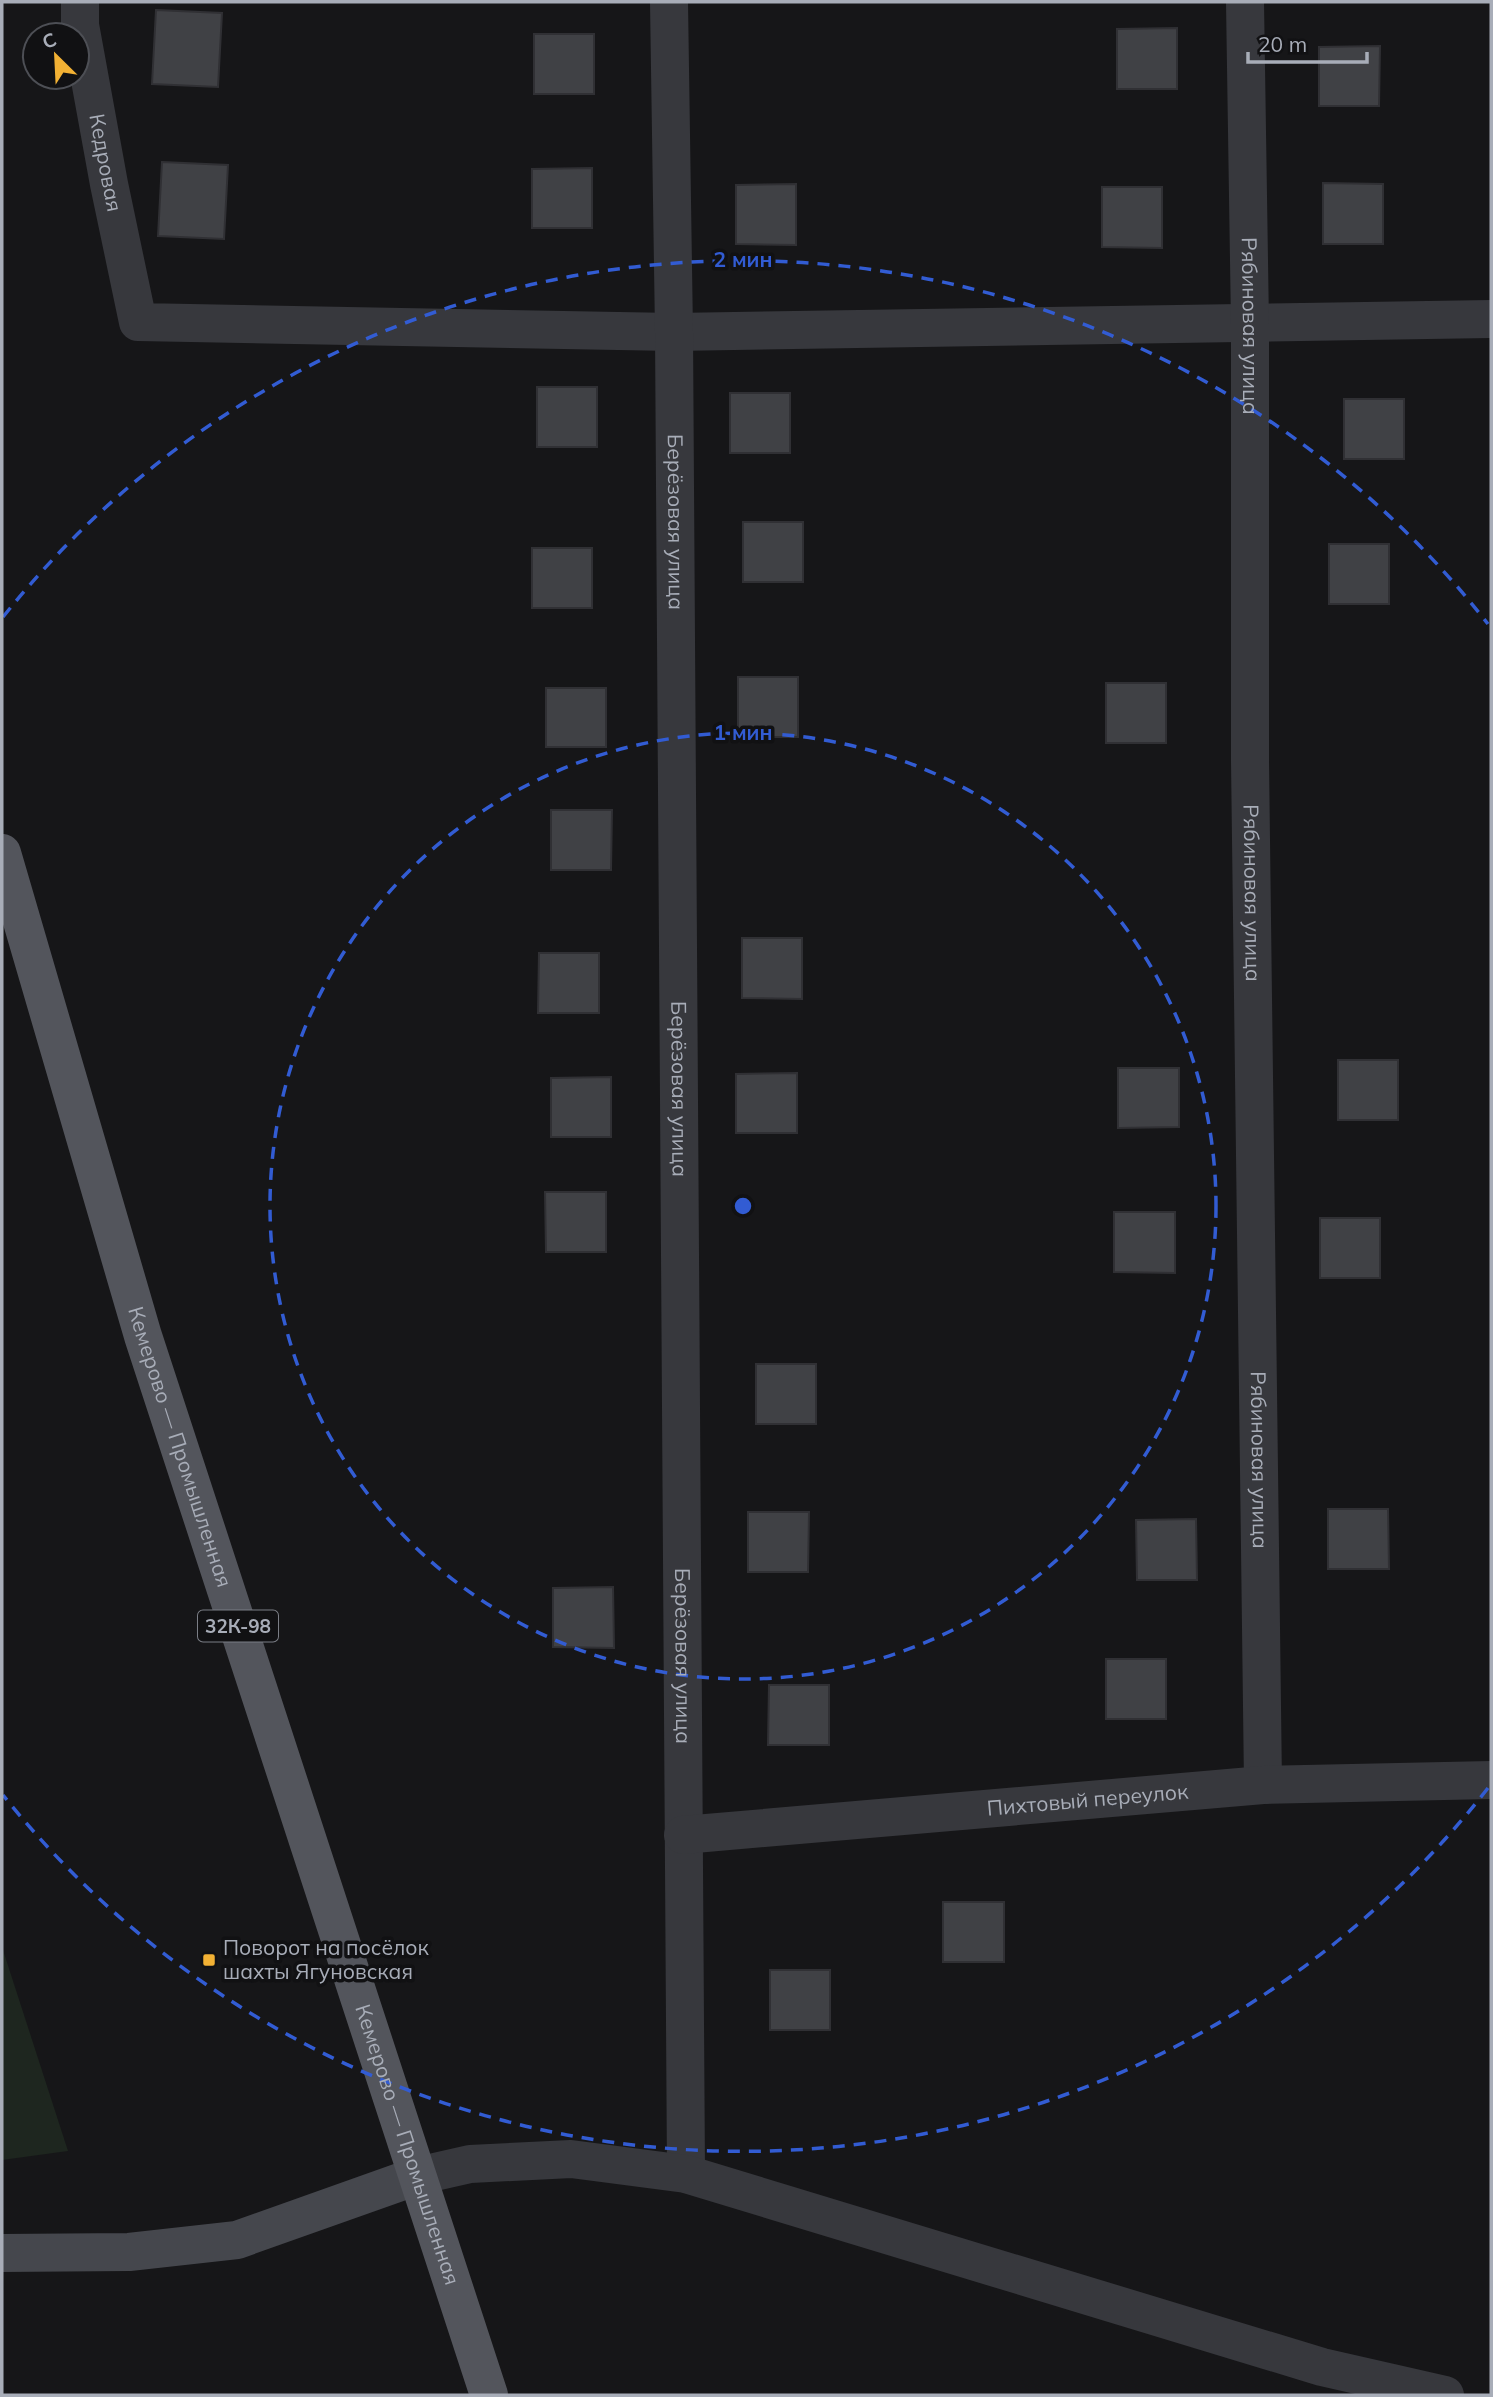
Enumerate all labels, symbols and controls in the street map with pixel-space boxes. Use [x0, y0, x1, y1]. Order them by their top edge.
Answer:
north arrow [21, 21, 91, 91]
scale bar [1248, 21, 1367, 65]
text: С [38, 27, 60, 54]
text: 20 m [1258, 31, 1307, 57]
street label: Кедровая [84, 111, 128, 214]
street label: Рябиновая улица [1237, 237, 1264, 415]
text: 2 мин [714, 246, 772, 272]
street label: Берёзовая улица [663, 434, 690, 610]
text: 1 мин [714, 719, 772, 745]
street label: Рябиновая улица [1239, 804, 1267, 982]
street label: Берёзовая улица [666, 1001, 694, 1177]
centre of rings [731, 1194, 755, 1218]
street label: Кемерово — Промышленная [123, 1303, 238, 1590]
street label: Рябиновая улица [1246, 1371, 1274, 1549]
street label: Берёзовая улица [670, 1568, 697, 1744]
road number: 32К-98 [198, 1610, 278, 1642]
street label: Пихтовый переулок [986, 1777, 1190, 1821]
place label: Поворот на посёлок шахты Ягуновская [223, 1934, 430, 1984]
marker: Поворот на посёлок шахты Ягуновская [201, 1952, 217, 1968]
street label: Кемерово — Промышленная [350, 2001, 466, 2288]

